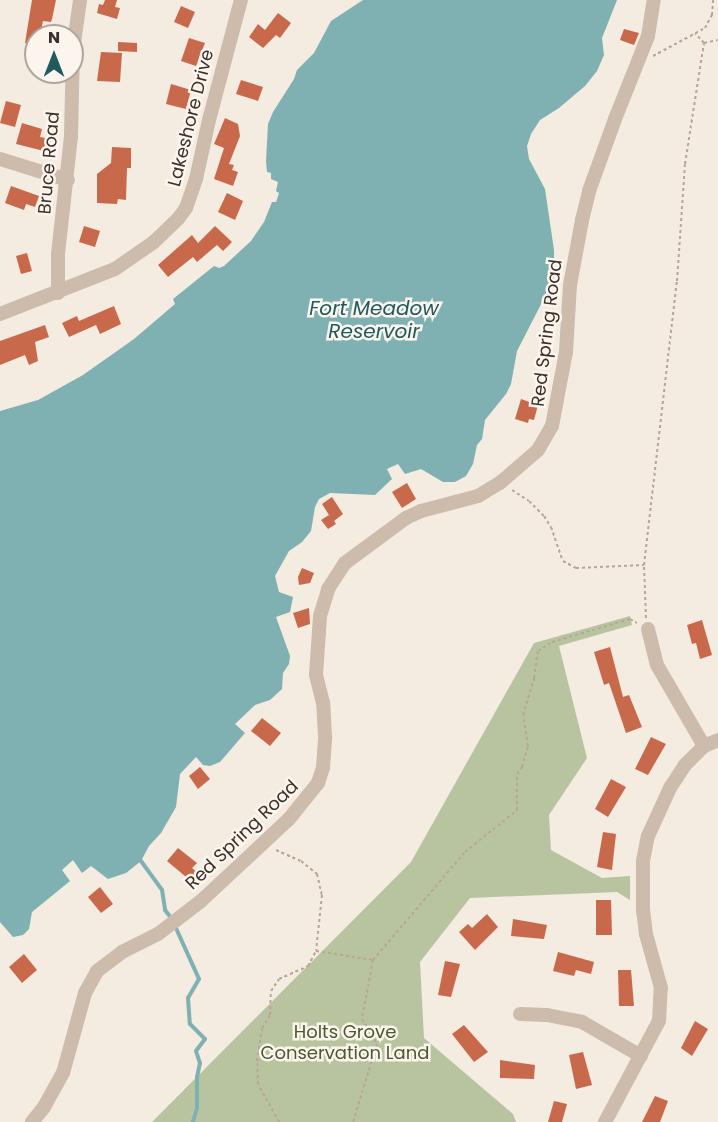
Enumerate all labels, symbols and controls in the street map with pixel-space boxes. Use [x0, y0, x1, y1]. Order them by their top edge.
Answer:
north arrow [24, 24, 84, 84]
text: N [48, 26, 60, 49]
street label: Lakeshore Drive [164, 47, 218, 189]
street label: Bruce Road [34, 111, 64, 215]
street label: Red Spring Road [527, 258, 567, 408]
water label: Fort Meadow Reservoir [309, 296, 439, 343]
street label: Red Spring Road [181, 776, 303, 894]
park label: Holts Grove Conservation Land [261, 1022, 429, 1064]

